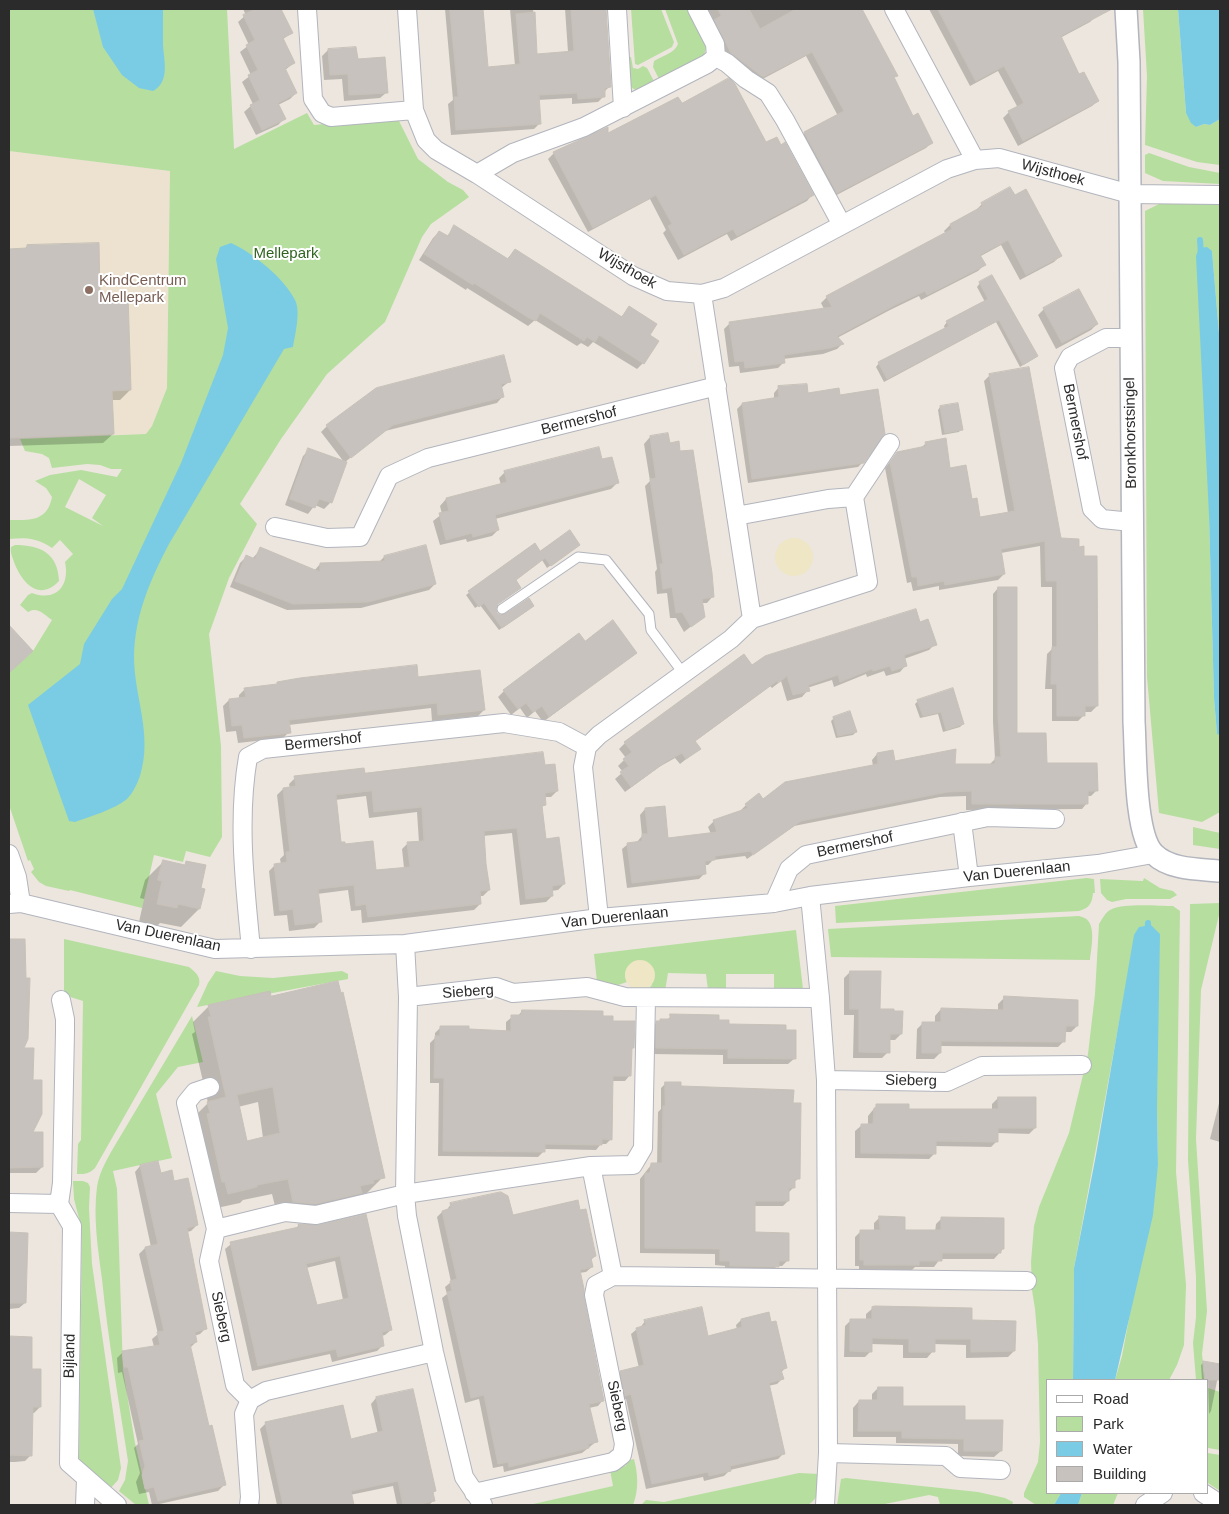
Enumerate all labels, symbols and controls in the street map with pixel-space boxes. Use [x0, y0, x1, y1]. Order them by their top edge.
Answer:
street label: Wijsthoek [1019, 156, 1087, 190]
park label: Mellepark [253, 245, 319, 263]
street label: Wijsthoek [594, 245, 660, 293]
place label: KindCentrum Mellepark [99, 272, 187, 307]
marker: KindCentrum Mellepark [83, 284, 95, 296]
street label: Bronkhorstsingel [1121, 377, 1141, 489]
street label: Bermershof [1059, 382, 1091, 462]
street label: Bermershof [539, 403, 619, 439]
street label: Bermershof [284, 729, 362, 755]
street label: Bermershof [815, 828, 895, 862]
street label: Van Duerenlaan [963, 857, 1071, 887]
street label: Van Duerenlaan [561, 903, 669, 933]
street label: Van Duerenlaan [114, 916, 222, 956]
street label: Sieberg [442, 981, 494, 1003]
street label: Sieberg [885, 1072, 937, 1090]
street label: Sieberg [207, 1290, 235, 1344]
street label: Bijland [61, 1333, 79, 1379]
street label: Sieberg [603, 1379, 631, 1433]
legend [1046, 1379, 1209, 1494]
text: Road [1093, 1390, 1129, 1407]
text: Park [1093, 1415, 1124, 1432]
text: Water [1093, 1440, 1132, 1457]
text: Building [1093, 1465, 1146, 1482]

